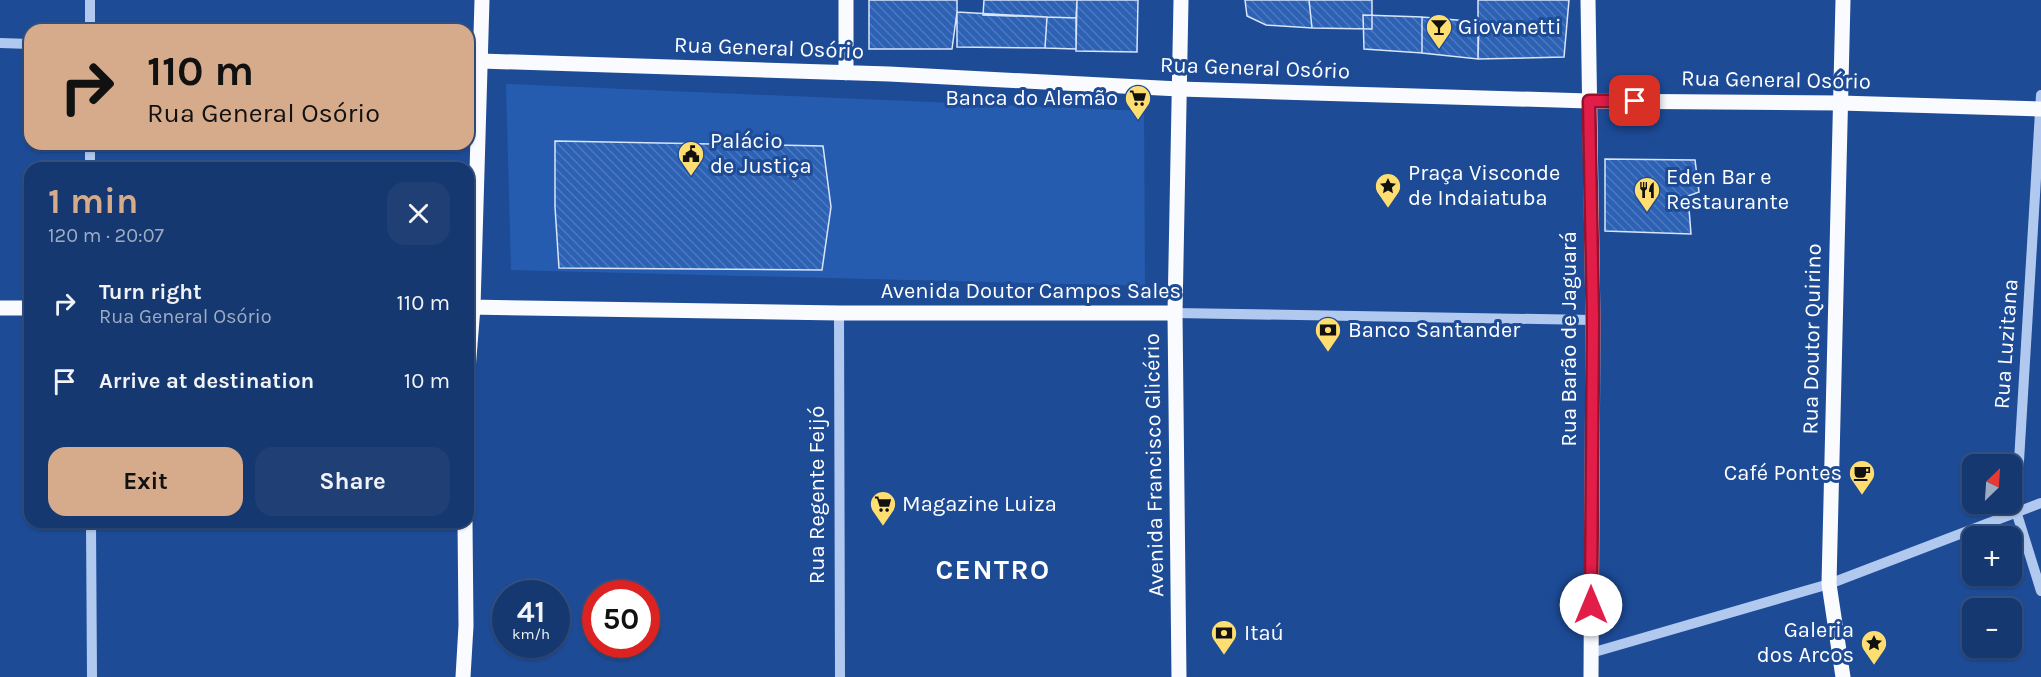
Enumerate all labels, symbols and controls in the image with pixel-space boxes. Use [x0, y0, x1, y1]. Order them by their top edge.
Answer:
bar icon: Giovanetti [1424, 12, 1454, 50]
place label: Giovanetti [1458, 14, 1562, 40]
street label: Rua General Osório [674, 32, 864, 64]
text: 110 m [147, 46, 254, 96]
icon: right [48, 48, 126, 126]
street label: Rua General Osório [1160, 52, 1350, 84]
street label: Rua General Osório [1681, 65, 1871, 95]
pin [1609, 75, 1660, 126]
supermarket icon: Banca do Alemão [1123, 83, 1153, 121]
icon: arrive [1618, 84, 1651, 117]
place label: Banca do Alemão [945, 85, 1118, 111]
text: Rua General Osório [147, 97, 380, 129]
place label: Palácio de Justiça [710, 128, 812, 179]
public building icon: Palácio de Justiça [676, 139, 706, 177]
place label: Praça Visconde de Indaiatuba [1408, 160, 1560, 211]
place label: Eden Bar e Restaurante [1666, 164, 1789, 215]
place icon: Praça Visconde de Indaiatuba [1373, 171, 1403, 209]
restaurant icon: Eden Bar e Restaurante [1632, 175, 1662, 213]
text: 1 min [48, 180, 138, 222]
button: close [387, 182, 450, 245]
text: 120 m · 20:07 [48, 224, 164, 247]
street label: Rua Barão de Jaguará [1556, 231, 1582, 447]
street label: Rua Doutor Quirino [1797, 243, 1827, 435]
street label: Avenida Doutor Campos Sales [881, 278, 1181, 304]
street label: Rua Luzitana [1988, 278, 2024, 410]
text: Turn right [99, 279, 202, 305]
icon: right [48, 287, 81, 320]
text: 110 m [397, 290, 450, 316]
text: Rua General Osório [99, 305, 272, 328]
bank icon: Banco Santander [1313, 315, 1343, 353]
place label: Banco Santander [1348, 317, 1520, 343]
street label: Avenida Francisco Glicério [1139, 333, 1169, 597]
icon: arrive [48, 365, 81, 398]
text: Arrive at destination [99, 368, 314, 394]
text: 10 m [404, 368, 450, 394]
street label: Rua Regente Feijó [804, 406, 830, 584]
button: Exit [48, 447, 243, 516]
button: Share [255, 447, 450, 516]
north arrow [1962, 454, 2022, 514]
map controls [1962, 454, 2022, 658]
cafe icon: Café Pontes [1847, 458, 1877, 496]
place label: Café Pontes [1724, 460, 1842, 486]
supermarket icon: Magazine Luiza [868, 489, 898, 527]
place label: Magazine Luiza [902, 491, 1057, 517]
button: + [1962, 526, 2022, 586]
district label: CENTRO [935, 553, 1051, 586]
position arrow [1559, 573, 1623, 637]
speed limit sign: 50 [582, 580, 660, 658]
text: 41 [517, 594, 545, 630]
button: − [1962, 598, 2022, 658]
place label: Galeria dos Arcos [1757, 617, 1854, 668]
bank icon: Itaú [1209, 618, 1239, 656]
place label: Itaú [1244, 620, 1284, 646]
text: km/h [512, 625, 550, 643]
place icon: Galeria dos Arcos [1859, 628, 1889, 666]

